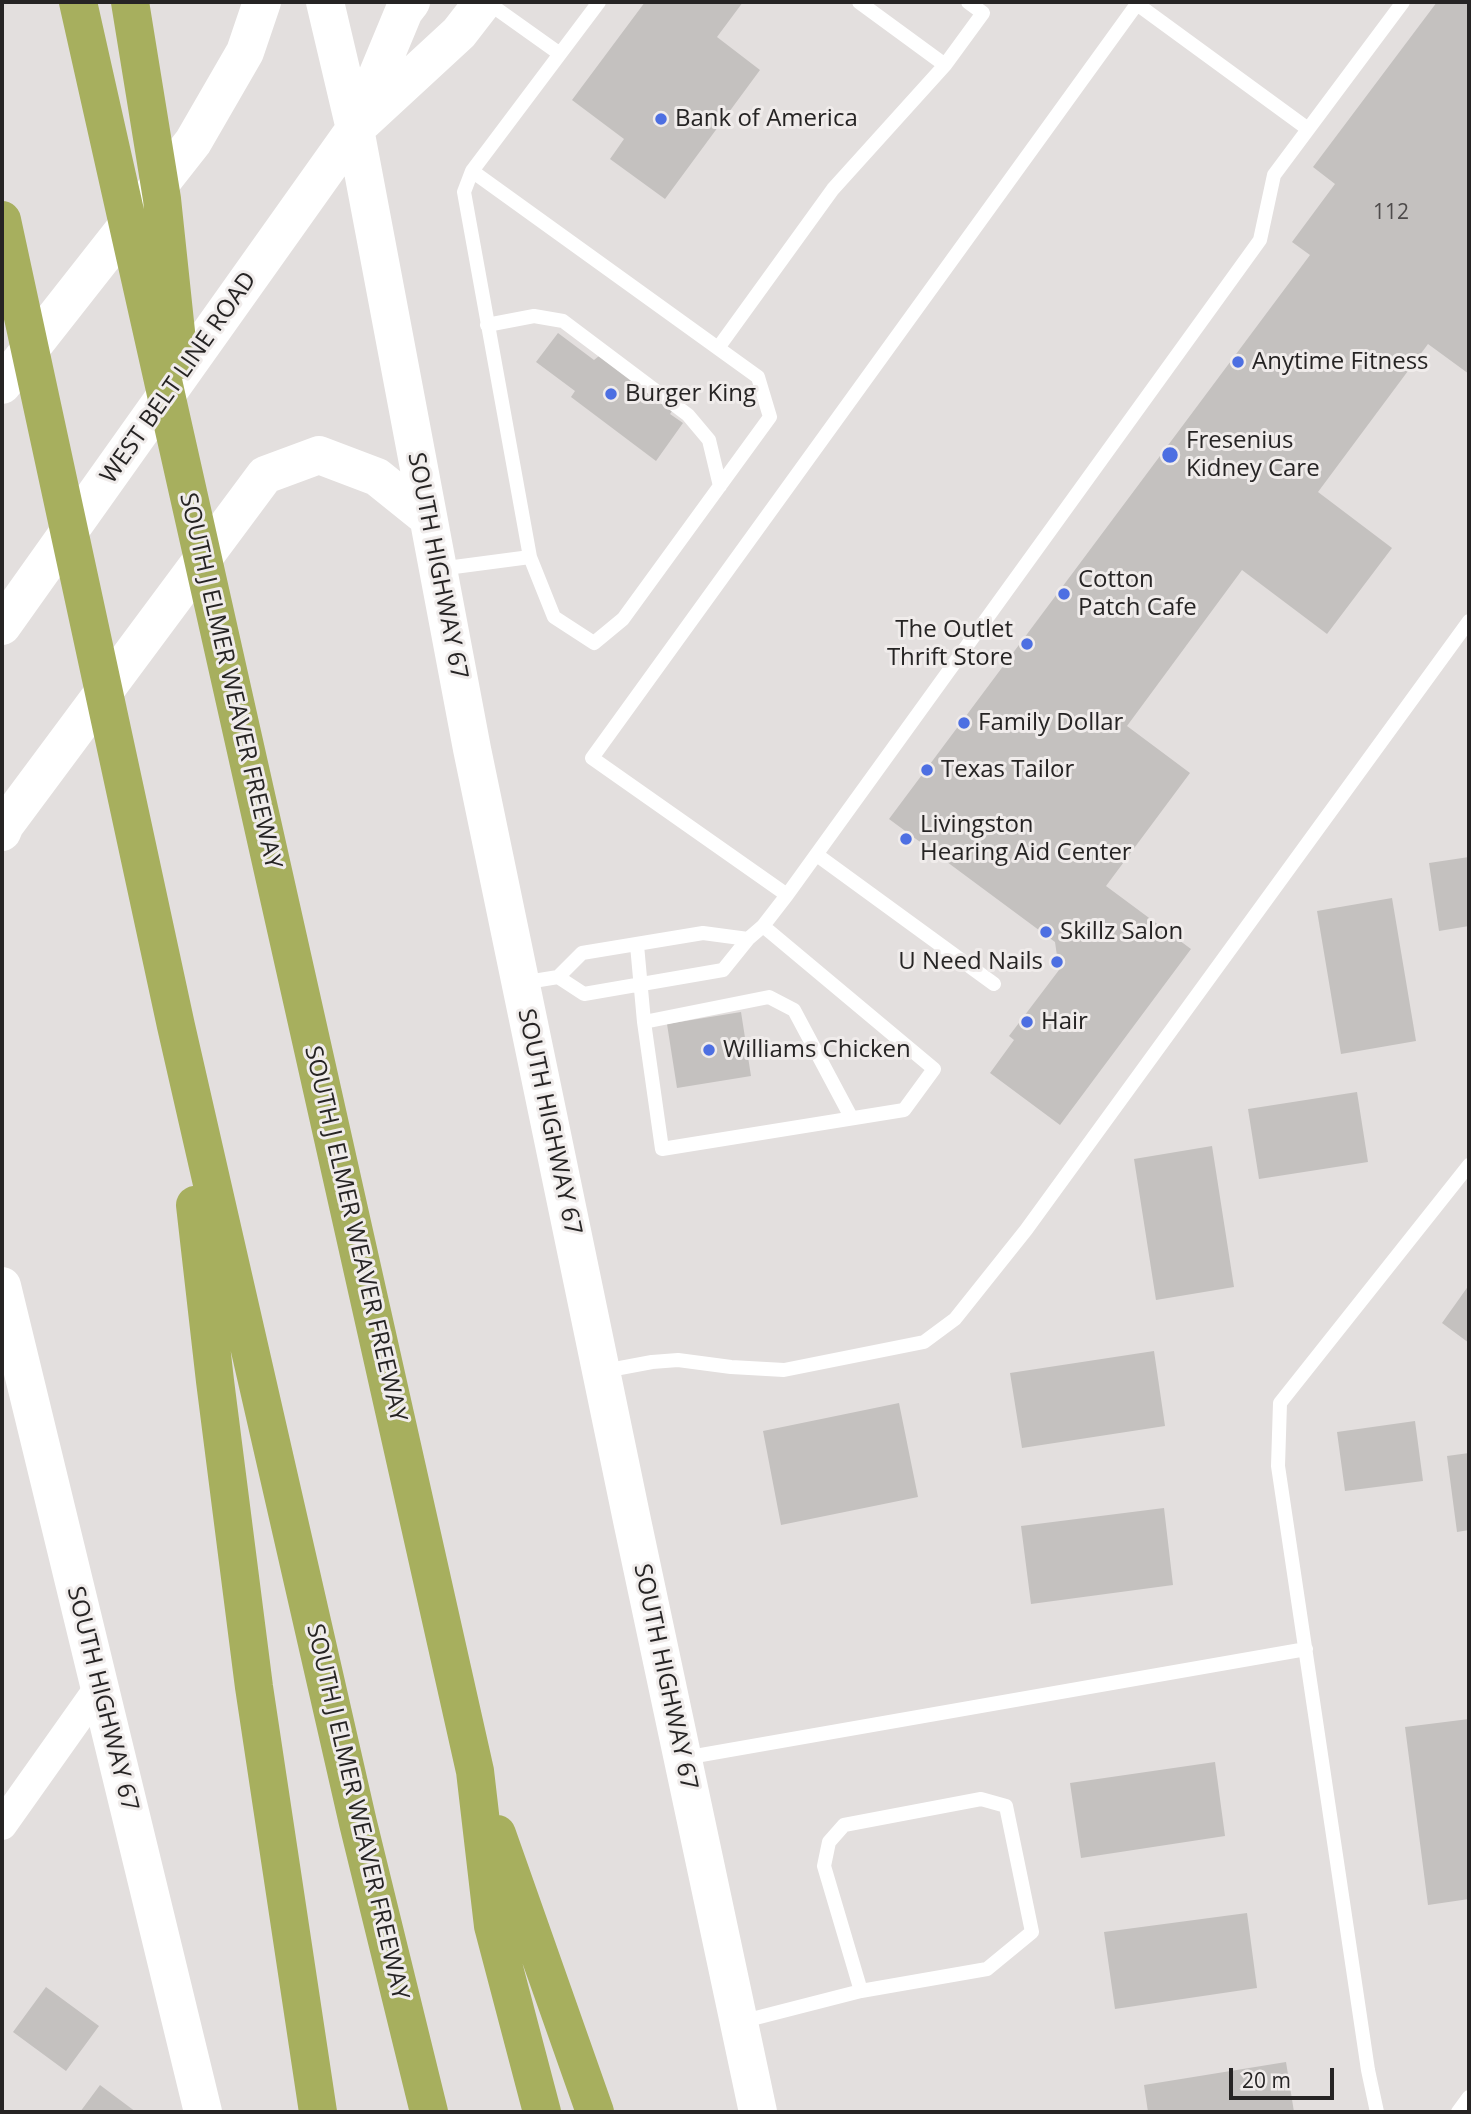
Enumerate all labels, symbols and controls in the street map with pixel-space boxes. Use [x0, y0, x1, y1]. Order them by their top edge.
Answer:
place label: Bank of America [675, 105, 858, 133]
marker: Bank of America [653, 111, 669, 127]
house number: 112 [1373, 200, 1409, 226]
street label: WEST BELT LINE ROAD [95, 267, 263, 489]
place label: Anytime Fitness [1252, 348, 1429, 376]
marker: Anytime Fitness [1230, 354, 1246, 370]
place label: Burger King [625, 380, 756, 408]
marker: Burger King [603, 386, 619, 402]
place label: Fresenius Kidney Care [1186, 427, 1320, 483]
marker: Fresenius Kidney Care [1160, 445, 1180, 465]
street label: SOUTH HIGHWAY 67 [401, 450, 473, 682]
street label: SOUTH J ELMER WEAVER FREEWAY [173, 490, 287, 872]
place label: Cotton Patch Cafe [1078, 566, 1197, 622]
marker: Cotton Patch Cafe [1056, 586, 1072, 602]
place label: The Outlet Thrift Store [887, 616, 1013, 672]
marker: The Outlet Thrift Store [1019, 636, 1035, 652]
place label: Family Dollar [978, 709, 1123, 737]
marker: Family Dollar [956, 715, 972, 731]
place label: Texas Tailor [941, 756, 1074, 784]
marker: Texas Tailor [919, 762, 935, 778]
place label: Livingston Hearing Aid Center [920, 811, 1132, 867]
marker: Livingston Hearing Aid Center [898, 831, 914, 847]
place label: Skillz Salon [1060, 918, 1183, 946]
marker: Skillz Salon [1038, 924, 1054, 940]
place label: U Need Nails [898, 948, 1043, 976]
marker: U Need Nails [1049, 954, 1065, 970]
street label: SOUTH HIGHWAY 67 [511, 1006, 587, 1238]
place label: Hair [1041, 1008, 1088, 1036]
marker: Hair [1019, 1014, 1035, 1030]
place label: Williams Chicken [723, 1036, 911, 1064]
marker: Williams Chicken [701, 1042, 717, 1058]
street label: SOUTH J ELMER WEAVER FREEWAY [298, 1043, 412, 1425]
street label: SOUTH HIGHWAY 67 [627, 1561, 703, 1793]
street label: SOUTH HIGHWAY 67 [60, 1584, 144, 1814]
street label: SOUTH J ELMER WEAVER FREEWAY [300, 1621, 414, 2003]
scale bar [1233, 2054, 1338, 2098]
text: 20 m [1242, 2066, 1291, 2094]

